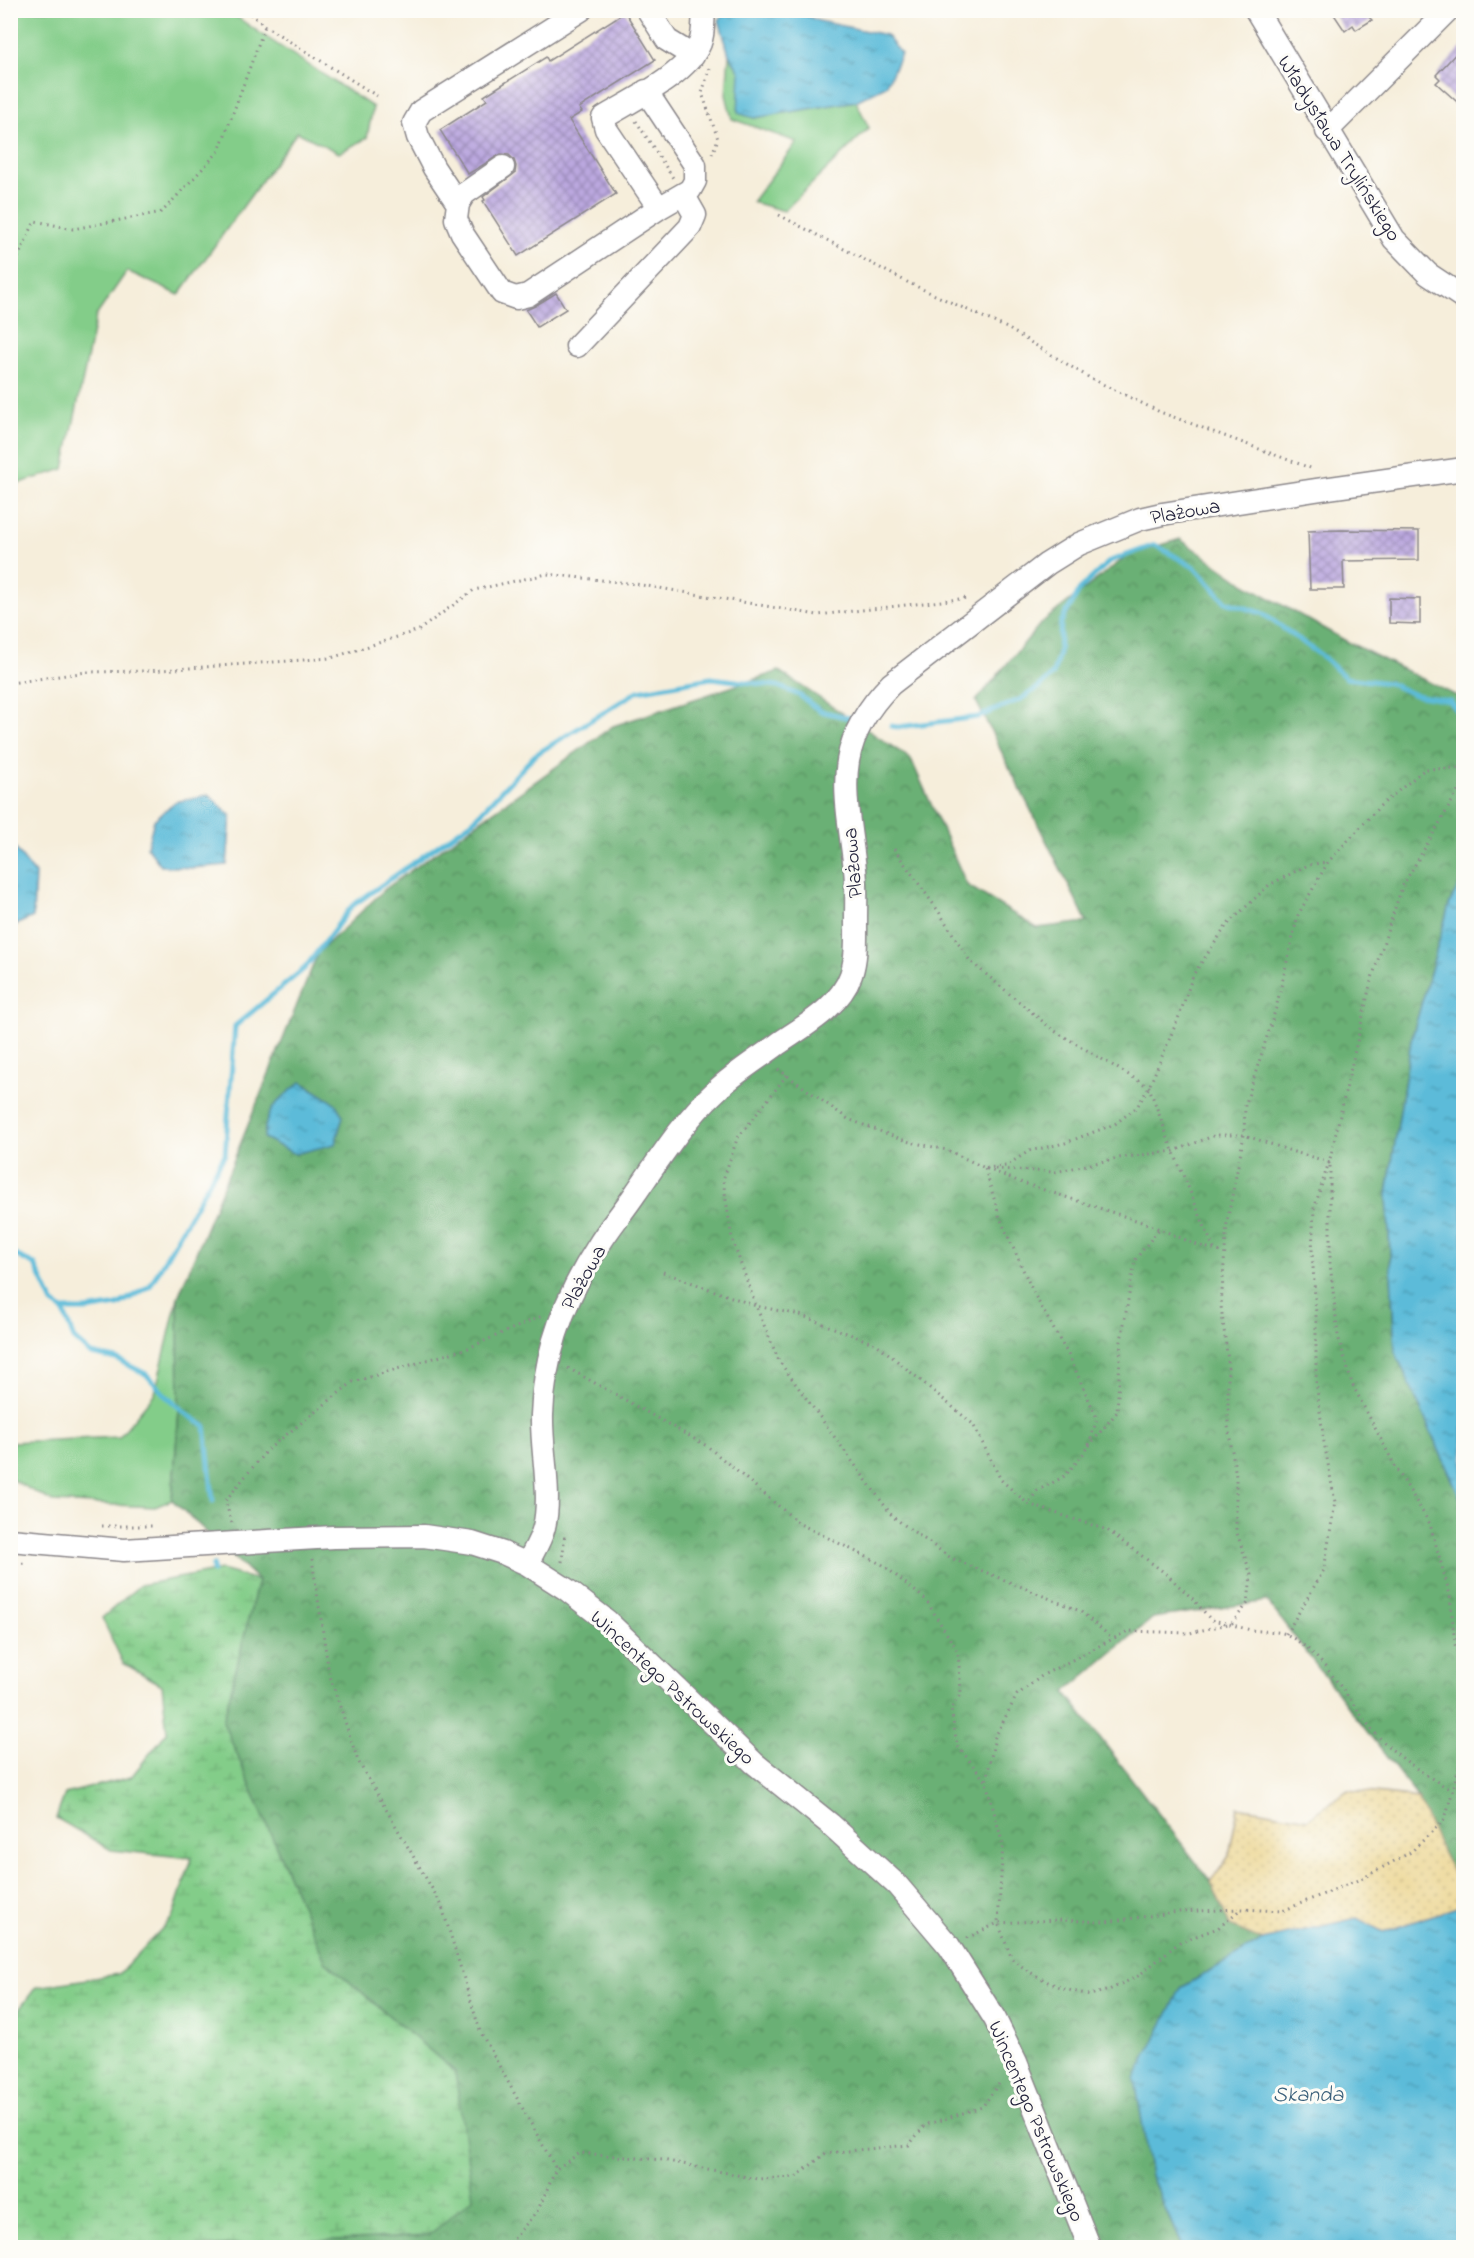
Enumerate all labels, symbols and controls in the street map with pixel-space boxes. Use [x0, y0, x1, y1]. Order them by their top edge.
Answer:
street label: Władysława Trylińskiego [1267, 50, 1408, 249]
street label: Plażowa [1148, 492, 1223, 534]
street label: Plażowa [836, 826, 872, 899]
street label: Plażowa [555, 1240, 615, 1316]
street label: Wincentego Pstrowskiego [581, 1604, 761, 1775]
street label: Wincentego Pstrowskiego [977, 2017, 1091, 2228]
water label: Skanda [1273, 2080, 1344, 2112]

